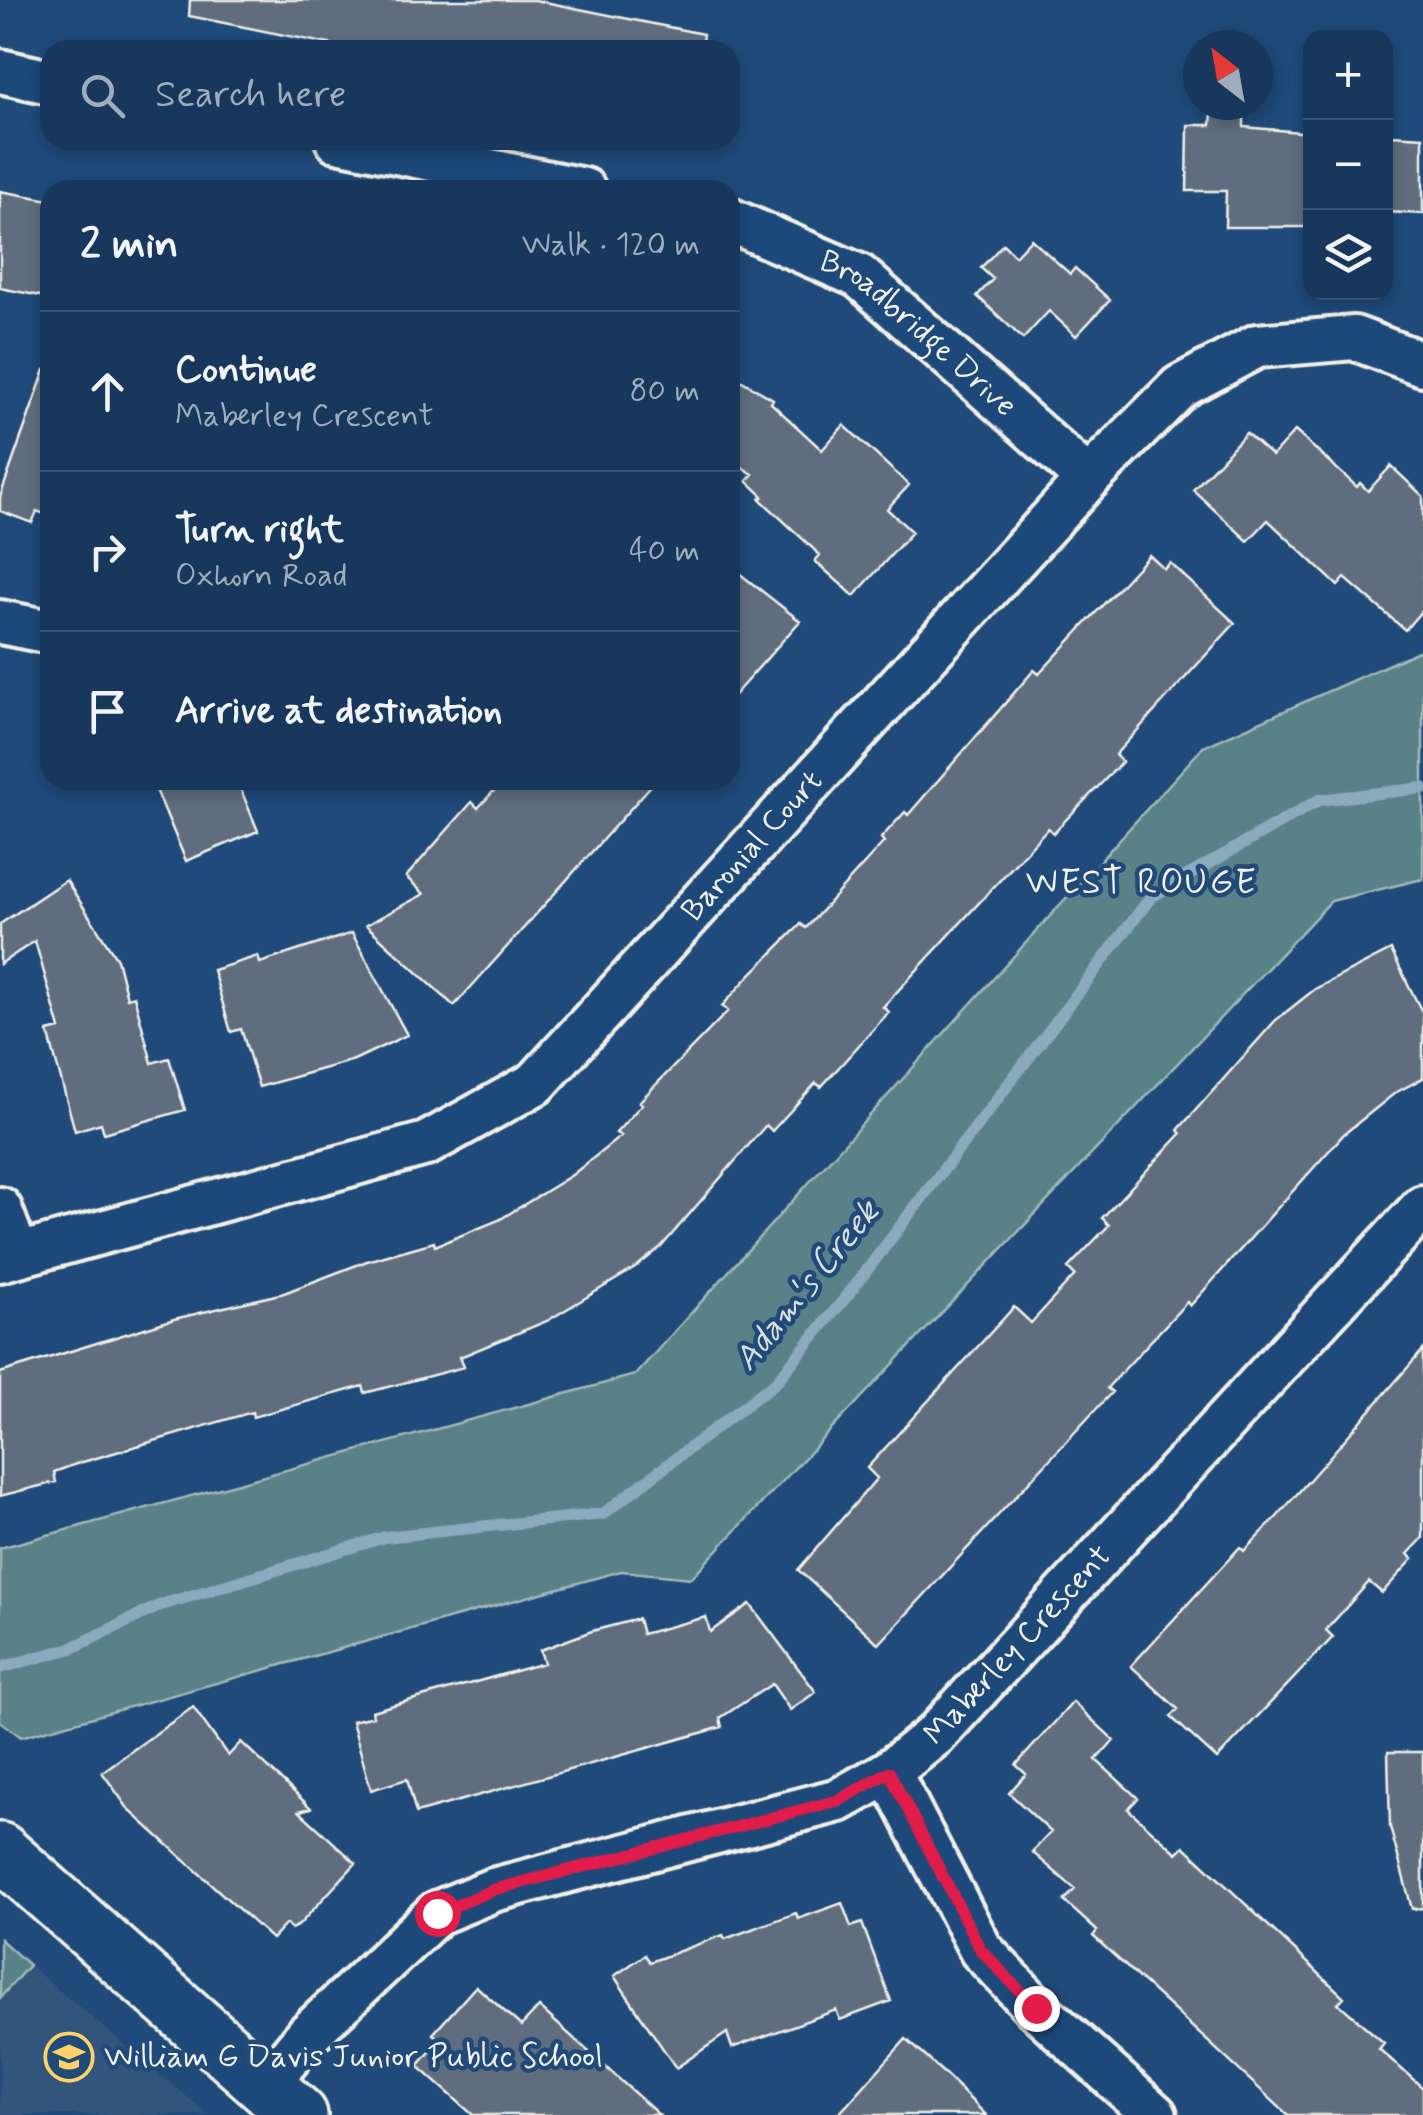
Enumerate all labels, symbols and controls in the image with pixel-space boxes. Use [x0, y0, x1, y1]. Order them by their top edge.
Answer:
north arrow [1183, 30, 1273, 120]
map controls [1303, 30, 1393, 300]
button: + [1303, 30, 1393, 120]
search box [40, 40, 740, 150]
icon: search [75, 68, 130, 123]
text: Search here [155, 71, 346, 120]
button: − [1303, 120, 1393, 210]
button: layers [1303, 210, 1393, 300]
text: 2 min [80, 218, 179, 273]
text: Walk · 120 m [522, 224, 700, 266]
street label: Broadbridge Drive [813, 240, 1025, 427]
text: Continue [175, 346, 317, 395]
icon: ahead [80, 364, 135, 419]
text: 80 m [630, 370, 700, 412]
text: Maberley Crescent [175, 395, 434, 437]
text: Turn right [175, 506, 344, 555]
icon: right [80, 524, 135, 579]
text: 40 m [629, 530, 700, 572]
text: Oxhorn Road [175, 555, 347, 597]
icon: arrive [80, 684, 135, 739]
text: Arrive at destination [175, 687, 502, 736]
street label: Baronial Court [672, 761, 832, 931]
district label: WEST ROUGE [1026, 860, 1258, 906]
water label: Adam's Creek [724, 1189, 892, 1381]
street label: Maberley Crescent [915, 1536, 1121, 1755]
route start [415, 1891, 461, 1937]
route end [1014, 1986, 1060, 2032]
school or university icon: William G Davis Junior Public School [43, 2031, 95, 2083]
place label: William G Davis Junior Public School [104, 2036, 603, 2078]

